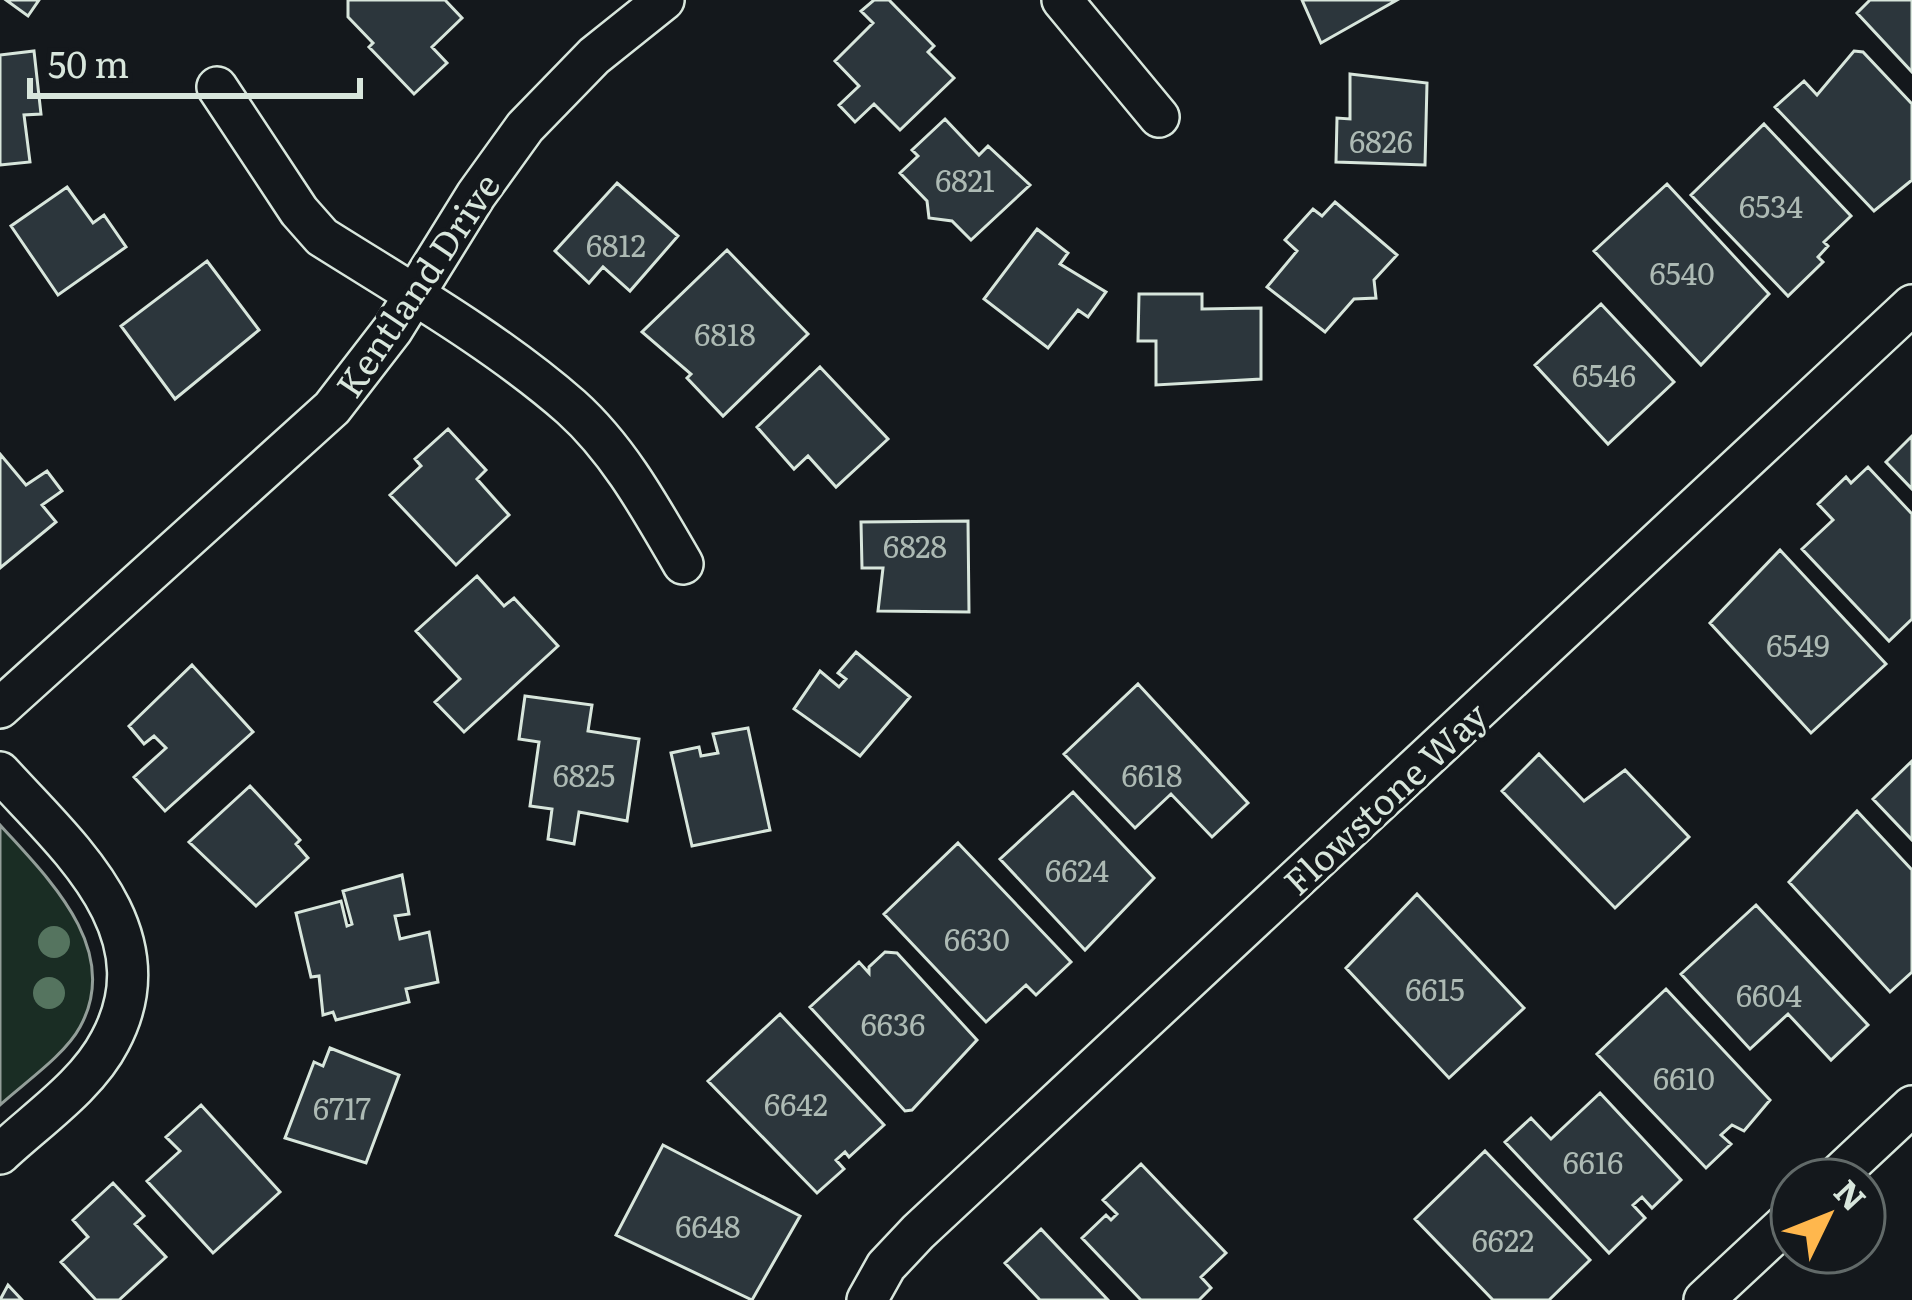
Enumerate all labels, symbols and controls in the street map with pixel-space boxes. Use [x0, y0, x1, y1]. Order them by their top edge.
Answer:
scale bar [30, 24, 360, 98]
text: 50 m [48, 36, 129, 89]
house number: 6826 [1349, 118, 1413, 162]
house number: 6821 [935, 157, 995, 201]
street label: Kentland Drive [321, 161, 511, 407]
house number: 6534 [1739, 183, 1803, 227]
house number: 6812 [586, 222, 646, 266]
house number: 6540 [1649, 250, 1715, 294]
house number: 6818 [694, 311, 756, 355]
house number: 6546 [1572, 352, 1636, 396]
house number: 6828 [883, 523, 947, 567]
house number: 6549 [1766, 622, 1830, 666]
street label: Flowstone Way [1270, 688, 1498, 906]
house number: 6825 [553, 752, 615, 796]
house number: 6618 [1122, 752, 1182, 796]
house number: 6624 [1045, 847, 1109, 891]
house number: 6630 [944, 916, 1010, 960]
house number: 6615 [1405, 966, 1465, 1010]
house number: 6604 [1736, 972, 1802, 1016]
house number: 6636 [861, 1001, 925, 1045]
house number: 6610 [1653, 1055, 1715, 1099]
house number: 6642 [764, 1081, 828, 1125]
house number: 6717 [313, 1085, 371, 1129]
house number: 6616 [1563, 1139, 1623, 1183]
north arrow [1768, 1156, 1888, 1276]
text: N [1824, 1167, 1879, 1221]
house number: 6648 [675, 1203, 741, 1247]
house number: 6622 [1472, 1217, 1534, 1261]

